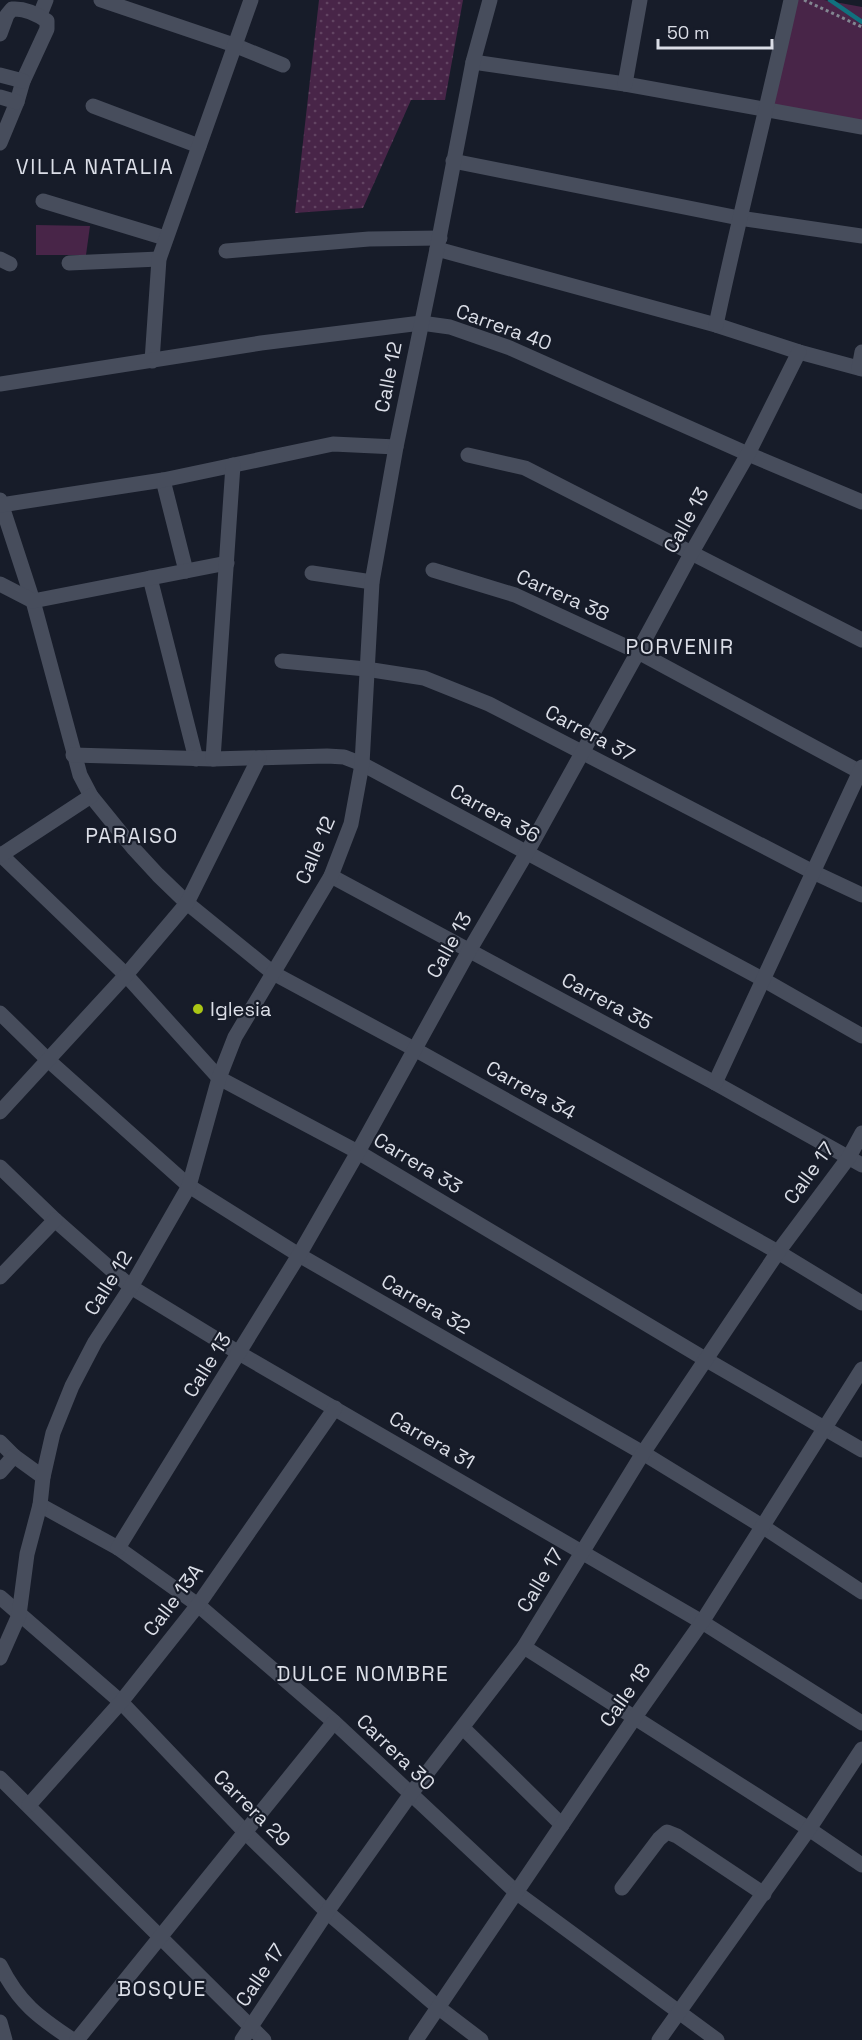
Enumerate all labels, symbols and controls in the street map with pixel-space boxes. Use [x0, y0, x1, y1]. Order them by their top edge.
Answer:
scale bar [658, 12, 772, 50]
text: 50 m [667, 21, 709, 44]
district label: VILLA NATALIA [16, 153, 174, 180]
street label: Carrera 40 [453, 298, 555, 356]
street label: Calle 12 [368, 339, 408, 415]
street label: Calle 13 [657, 482, 715, 558]
street label: Carrera 38 [512, 563, 614, 627]
district label: PORVENIR [626, 633, 734, 660]
street label: Carrera 37 [541, 698, 639, 768]
street label: Carrera 36 [445, 778, 545, 848]
street label: Calle 12 [289, 812, 341, 888]
district label: PARAISO [85, 822, 179, 849]
street label: Calle 13 [420, 907, 478, 983]
street label: Carrera 35 [557, 966, 657, 1036]
place label: Iglesia [210, 996, 271, 1022]
marker: Iglesia [191, 1002, 205, 1016]
street label: Carrera 34 [481, 1055, 581, 1125]
street label: Carrera 33 [369, 1126, 467, 1200]
street label: Calle 17 [778, 1137, 840, 1209]
street label: Calle 12 [78, 1246, 138, 1320]
street label: Carrera 32 [377, 1268, 475, 1340]
street label: Calle 13 [177, 1328, 237, 1402]
street label: Carrera 31 [384, 1405, 480, 1475]
street label: Calle 17 [511, 1543, 569, 1617]
street label: Calle 13A [137, 1558, 209, 1641]
street label: Calle 18 [594, 1658, 656, 1732]
district label: DULCE NOMBRE [277, 1660, 449, 1687]
street label: Carrera 30 [351, 1708, 441, 1796]
street label: Carrera 29 [208, 1764, 296, 1852]
street label: Calle 17 [229, 1938, 291, 2012]
district label: BOSQUE [117, 1975, 207, 2002]

